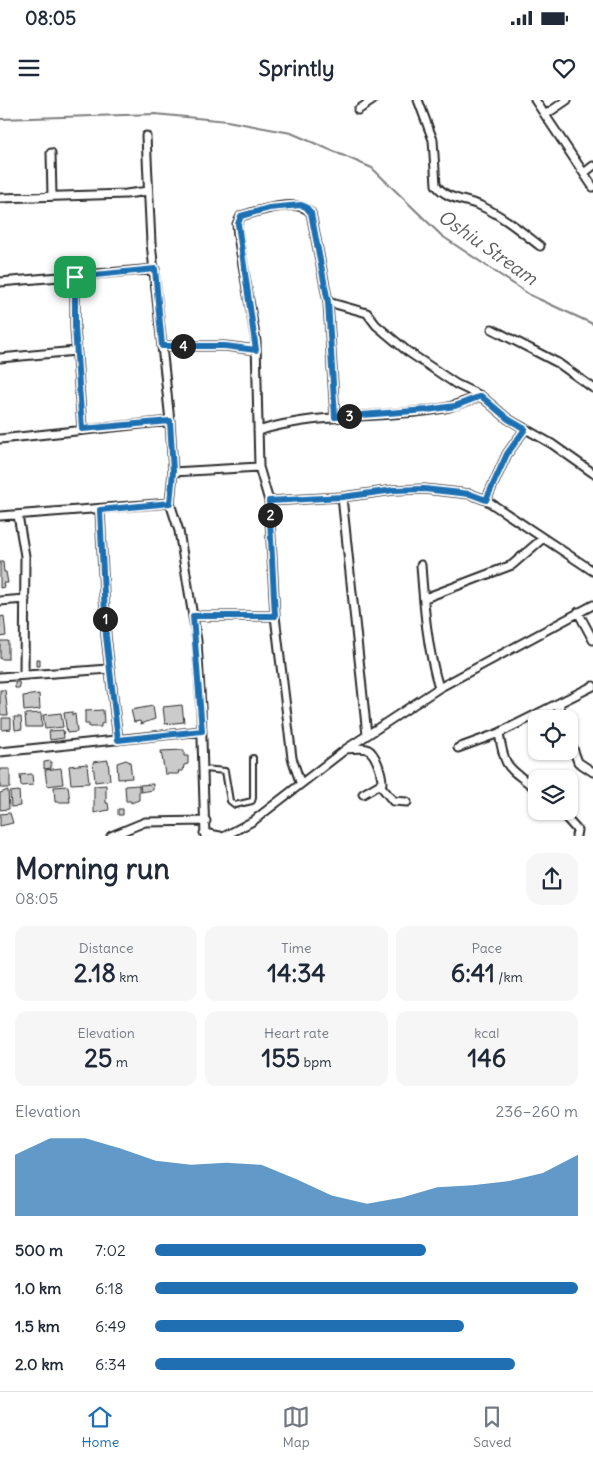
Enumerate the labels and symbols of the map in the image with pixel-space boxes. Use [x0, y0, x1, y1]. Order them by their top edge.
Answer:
water label: Oshiu Stream [434, 204, 543, 290]
pin [54, 256, 96, 298]
pin: 4 [170, 334, 196, 358]
pin: 3 [336, 404, 362, 428]
pin: 2 [258, 502, 282, 528]
pin: 1 [92, 606, 118, 632]

